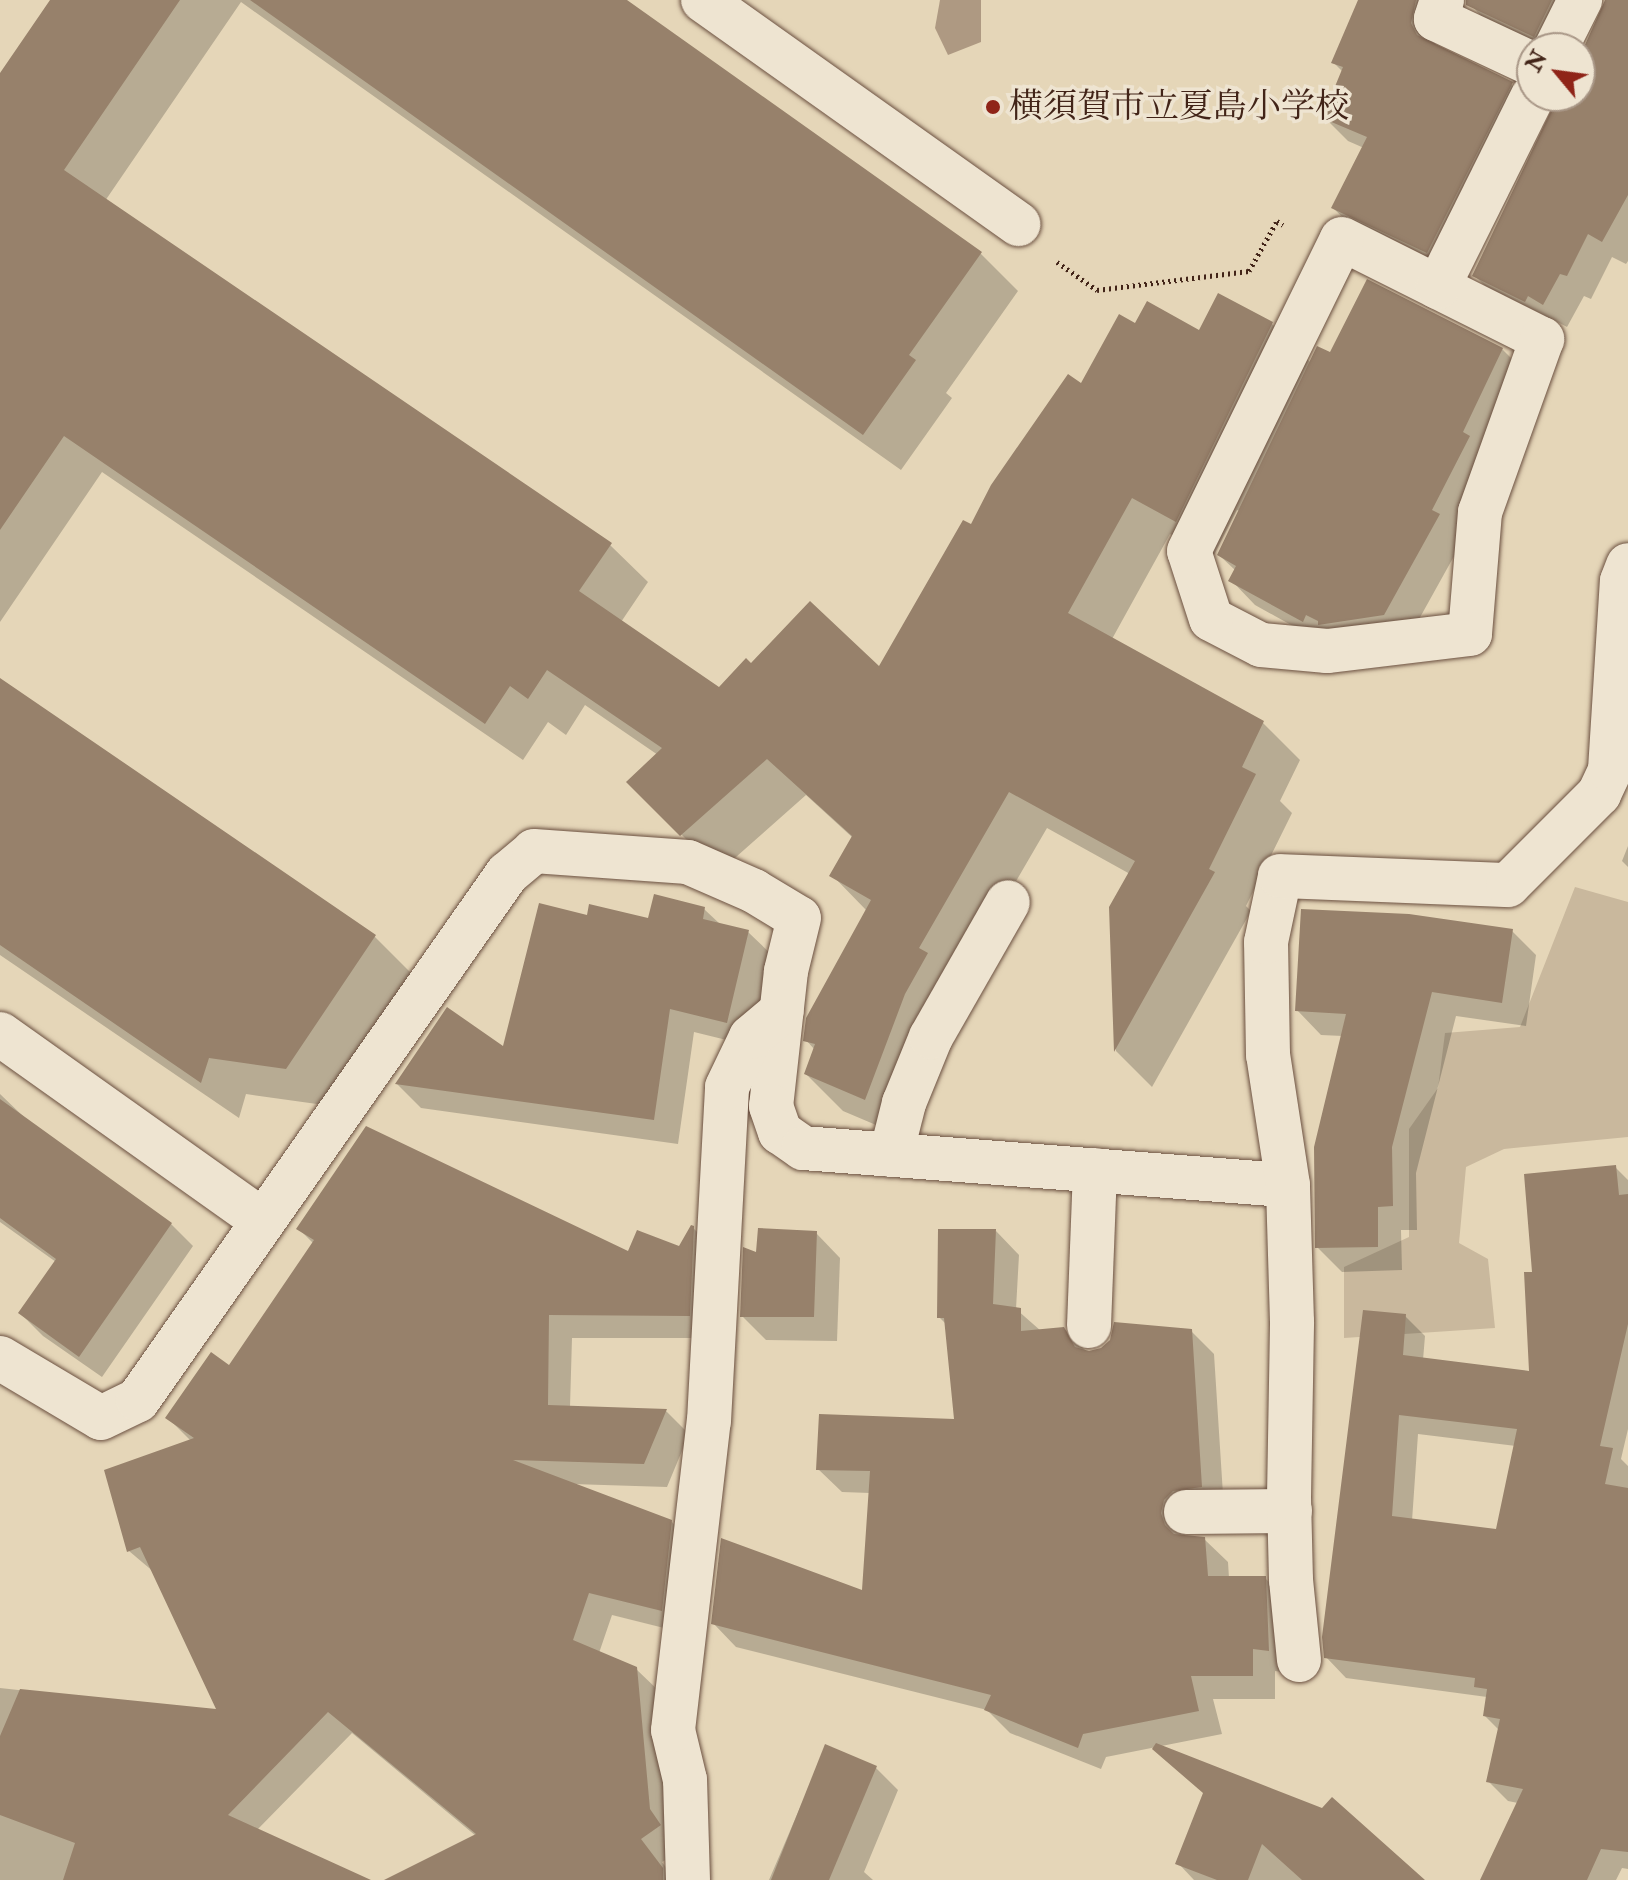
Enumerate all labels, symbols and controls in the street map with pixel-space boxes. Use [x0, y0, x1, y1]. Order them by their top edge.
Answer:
north arrow [1516, 32, 1596, 112]
text: N [1520, 46, 1554, 77]
place label: 横須賀市立夏島小学校 [1009, 87, 1349, 127]
marker: 横須賀市立夏島小学校 [984, 98, 1002, 116]

